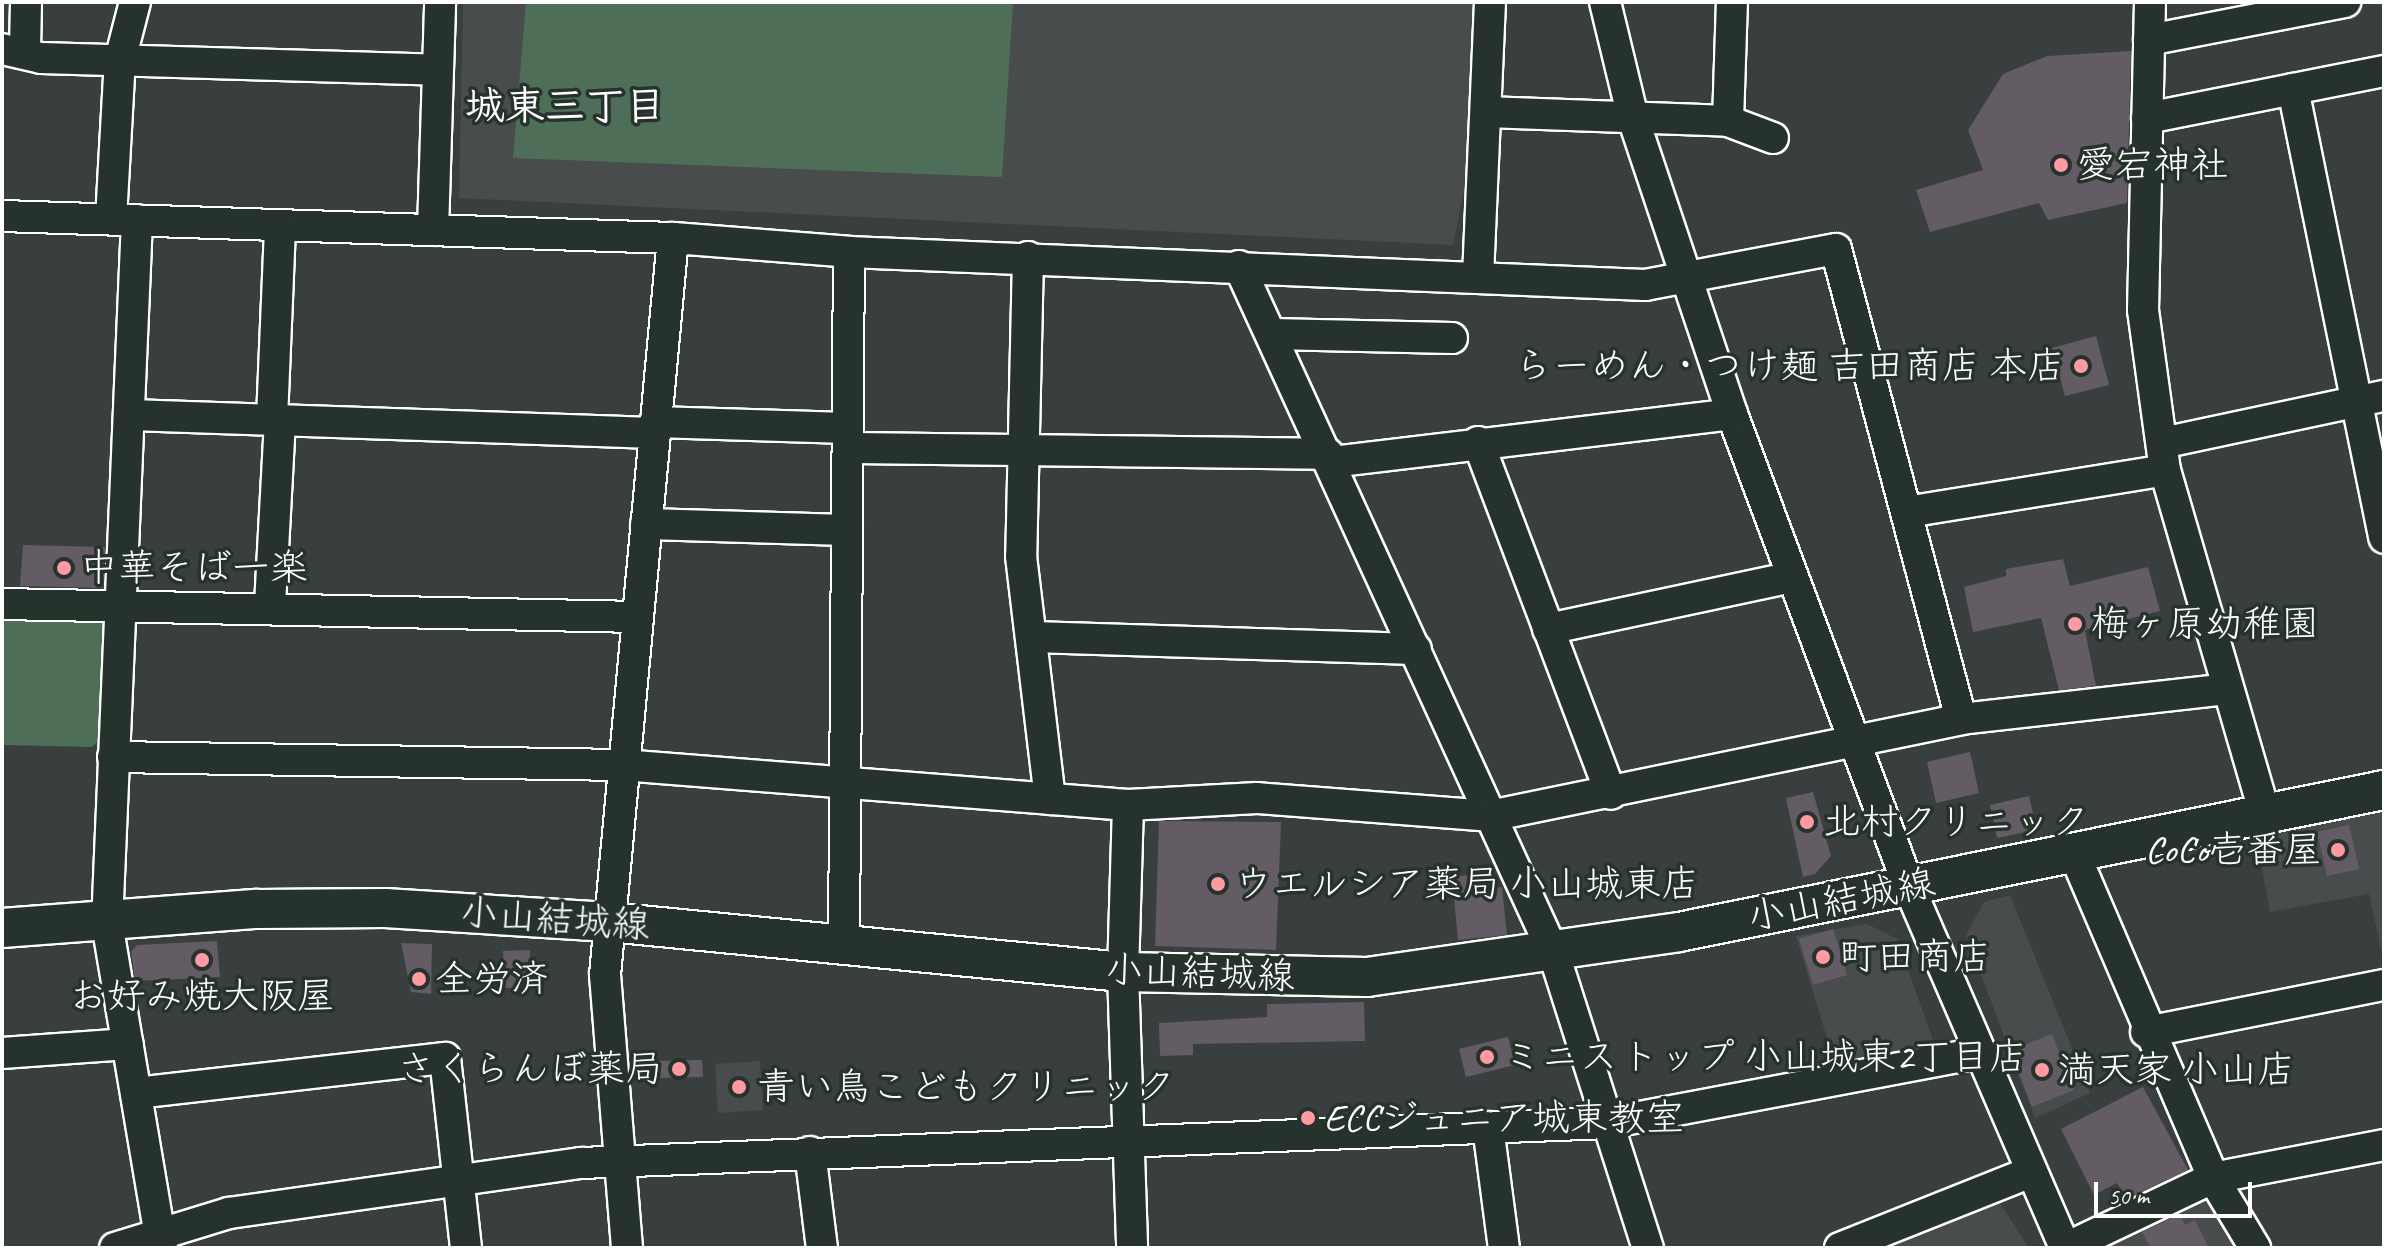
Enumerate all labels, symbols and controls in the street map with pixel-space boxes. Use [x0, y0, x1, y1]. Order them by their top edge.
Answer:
district label: 城東三丁目 [465, 82, 665, 130]
place label: 愛宕神社 [2077, 142, 2229, 188]
marker: 愛宕神社 [2052, 156, 2070, 174]
place label: らーめん・つけ麺 吉田商店 本店 [1515, 343, 2065, 389]
marker: らーめん・つけ麺 吉田商店 本店 [2072, 357, 2090, 375]
place label: 中華そば一楽 [80, 545, 308, 591]
marker: 中華そば一楽 [55, 559, 73, 577]
place label: 梅ヶ原幼稚園 [2091, 601, 2319, 647]
marker: 梅ヶ原幼稚園 [2066, 615, 2084, 633]
place label: 北村クリニック [1823, 799, 2089, 845]
marker: 北村クリニック [1798, 813, 1816, 831]
place label: CoCo壱番屋 [2145, 827, 2322, 873]
marker: CoCo壱番屋 [2329, 841, 2347, 859]
street label: 小山結城線 [1743, 859, 1939, 941]
place label: ウエルシア薬局 小山城東店 [1234, 861, 1699, 907]
marker: ウエルシア薬局 小山城東店 [1209, 875, 1227, 893]
street label: 小山結城線 [459, 890, 651, 948]
place label: 町田商店 [1839, 934, 1991, 980]
street label: 小山結城線 [1104, 947, 1296, 999]
marker: 町田商店 [1814, 948, 1832, 966]
marker: お好み焼大阪屋 [193, 951, 211, 969]
place label: 全労済 [435, 956, 549, 1002]
marker: 全労済 [410, 970, 428, 988]
place label: お好み焼大阪屋 [69, 973, 335, 1019]
place label: ミニストップ 小山城東2丁目店 [1503, 1034, 2023, 1080]
place label: さくらんぼ薬局 [397, 1046, 663, 1092]
place label: 満天家 小山店 [2058, 1047, 2295, 1093]
marker: ミニストップ 小山城東2丁目店 [1478, 1048, 1496, 1066]
marker: さくらんぼ薬局 [670, 1060, 688, 1078]
marker: 満天家 小山店 [2033, 1061, 2051, 1079]
place label: 青い鳥こどもクリニック [757, 1064, 1175, 1110]
marker: 青い鳥こどもクリニック [728, 1076, 750, 1098]
place label: ECCジュニア城東教室 [1324, 1095, 1684, 1141]
marker: ECCジュニア城東教室 [1299, 1109, 1317, 1127]
scale bar [2098, 1166, 2256, 1216]
text: 50 m [2108, 1181, 2149, 1211]

